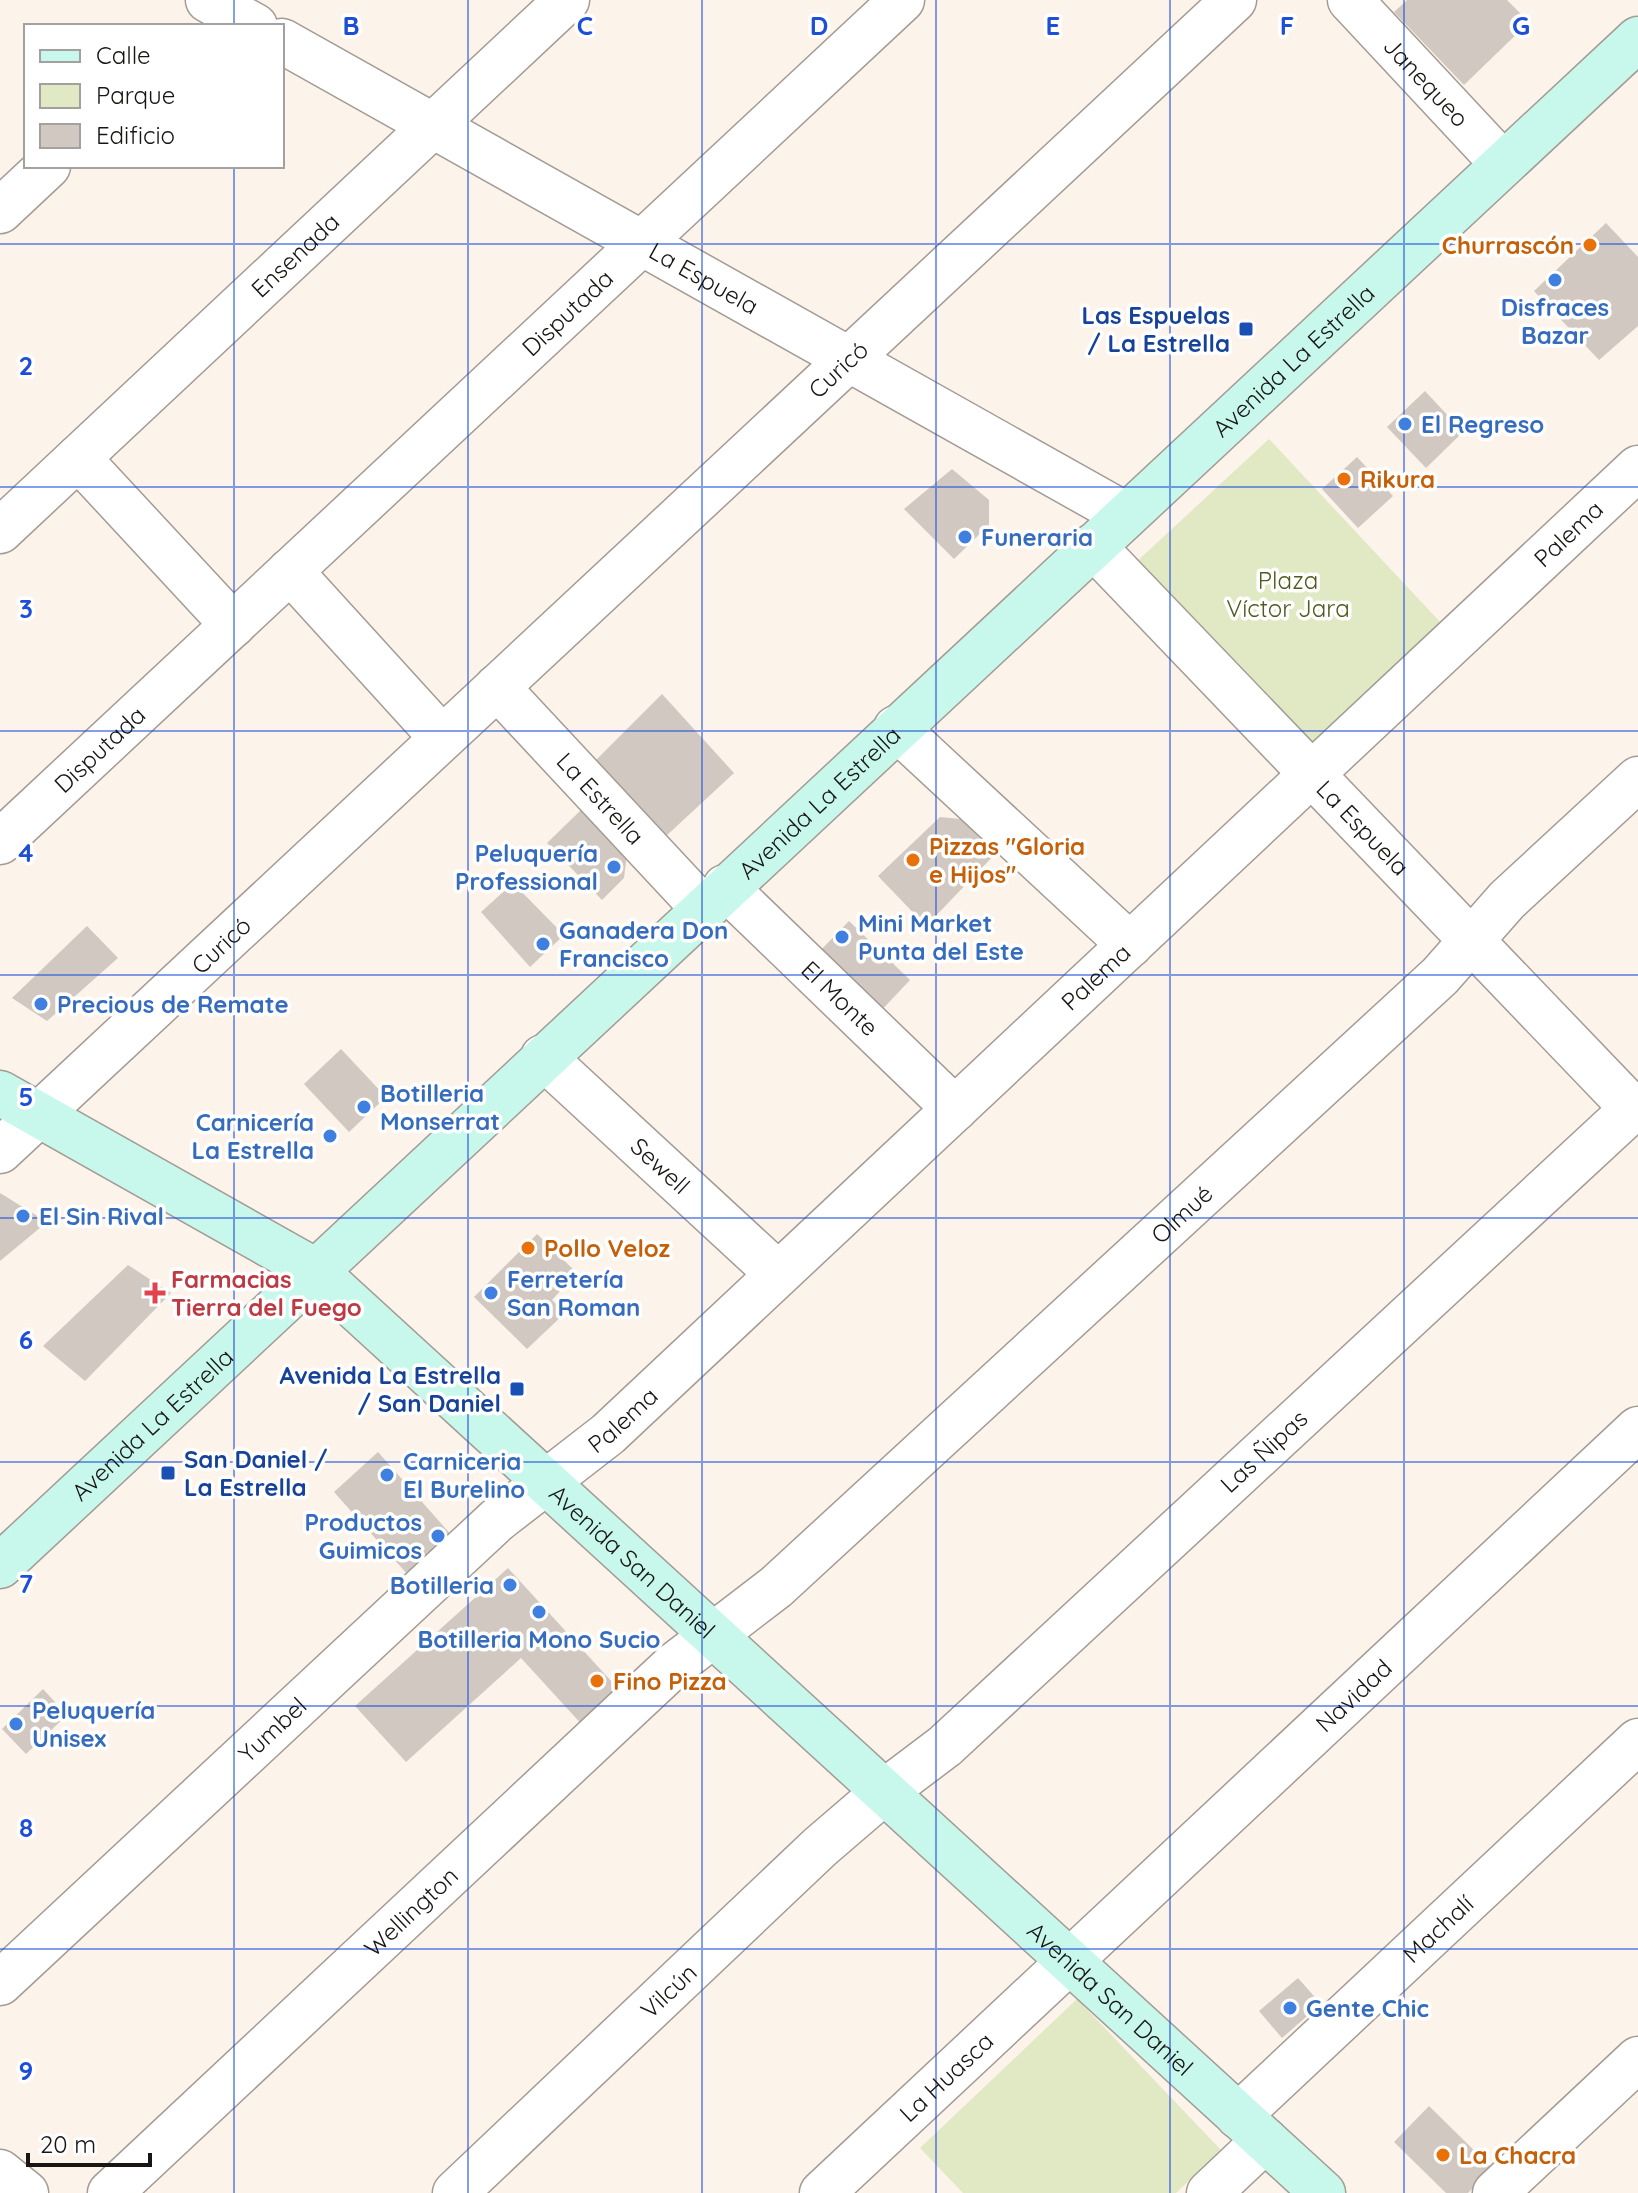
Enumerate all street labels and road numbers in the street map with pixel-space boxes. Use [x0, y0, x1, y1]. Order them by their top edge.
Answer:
street label: Janequeo [1377, 31, 1476, 133]
street label: Ensenada [245, 206, 345, 303]
street label: La Espuela [644, 235, 764, 321]
street label: Disputada [515, 263, 619, 362]
street label: Avenida La Estrella [1206, 278, 1380, 443]
street label: Curicó [802, 334, 874, 404]
street label: Palema [1527, 494, 1609, 573]
street label: Disputada [48, 699, 151, 799]
street label: Avenida La Estrella [732, 720, 906, 885]
street label: La Estrella [551, 746, 651, 850]
street label: La Espuela [1310, 774, 1416, 881]
street label: Curicó [185, 910, 257, 980]
street label: Palema [1055, 937, 1136, 1016]
street label: El Monte [795, 954, 885, 1042]
street label: Sewell [625, 1131, 696, 1200]
street label: Olmué [1144, 1178, 1219, 1250]
street label: Avenida La Estrella [65, 1341, 239, 1507]
street label: Palema [582, 1380, 664, 1459]
street label: Las Ñipas [1214, 1403, 1313, 1499]
street label: Avenida San Daniel [543, 1478, 722, 1645]
street label: Navidad [1309, 1653, 1398, 1738]
street label: Yumbel [232, 1690, 312, 1768]
street label: Wellington [358, 1860, 464, 1963]
street label: Machalí [1396, 1888, 1480, 1969]
street label: Avenida San Daniel [1021, 1915, 1200, 2082]
street label: Vilcún [634, 1957, 703, 2024]
street label: La Huasca [893, 2026, 999, 2128]

